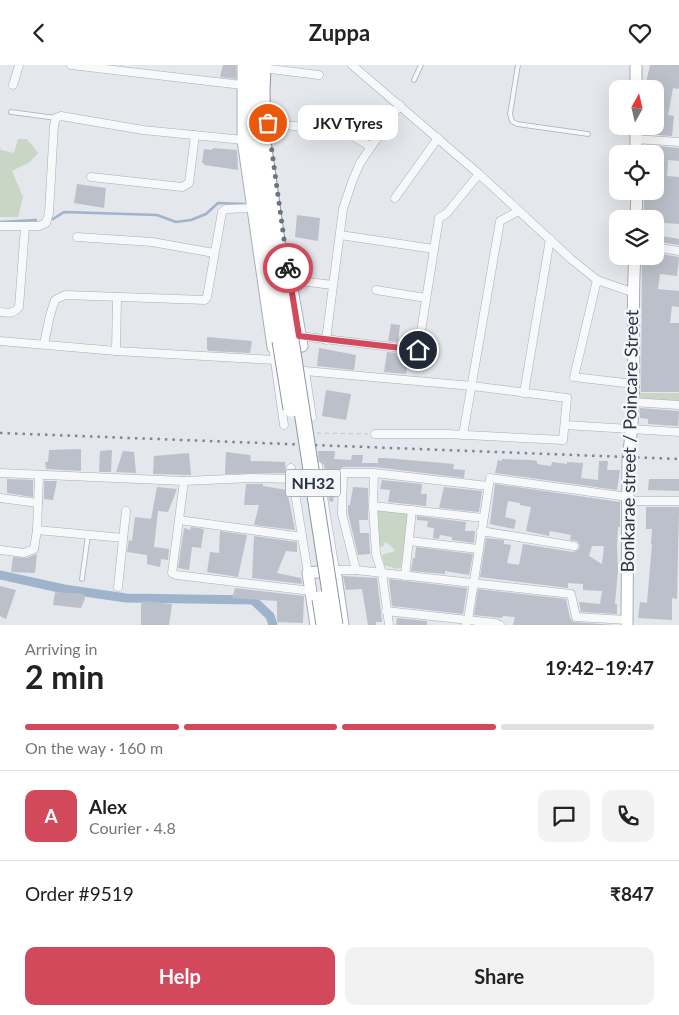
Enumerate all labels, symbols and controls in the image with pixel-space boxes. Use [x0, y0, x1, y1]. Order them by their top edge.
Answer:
icon: back [25, 19, 53, 47]
text: Zuppa [309, 19, 370, 46]
icon: heart [626, 19, 654, 47]
north arrow [609, 80, 664, 135]
map controls [609, 80, 664, 265]
pin [247, 102, 289, 144]
callout: JKV Tyres [298, 105, 398, 141]
icon: bag [254, 109, 282, 137]
text: JKV Tyres [313, 113, 383, 132]
button: locate [609, 145, 664, 200]
button: layers [609, 210, 664, 265]
courier [263, 243, 313, 293]
icon: bike [274, 254, 302, 282]
street label: Bonkarae street / Poincare Street [616, 309, 642, 572]
pin [397, 329, 439, 371]
icon: home [404, 336, 432, 364]
road number: NH32 [286, 469, 340, 497]
text: Arriving in [25, 639, 98, 658]
text: 19:42–19:47 [545, 656, 654, 679]
text: 2 min [25, 657, 104, 696]
text: On the way · 160 m [25, 738, 163, 757]
button: chat [538, 790, 590, 842]
button: phone [602, 790, 654, 842]
text: Alex [89, 795, 127, 818]
text: A [44, 804, 58, 827]
text: Courier · 4.8 [89, 818, 176, 837]
text: Order #9519 [25, 882, 134, 905]
text: ₹847 [610, 882, 654, 905]
button: Help [25, 947, 335, 1005]
button: Share [345, 947, 654, 1005]

